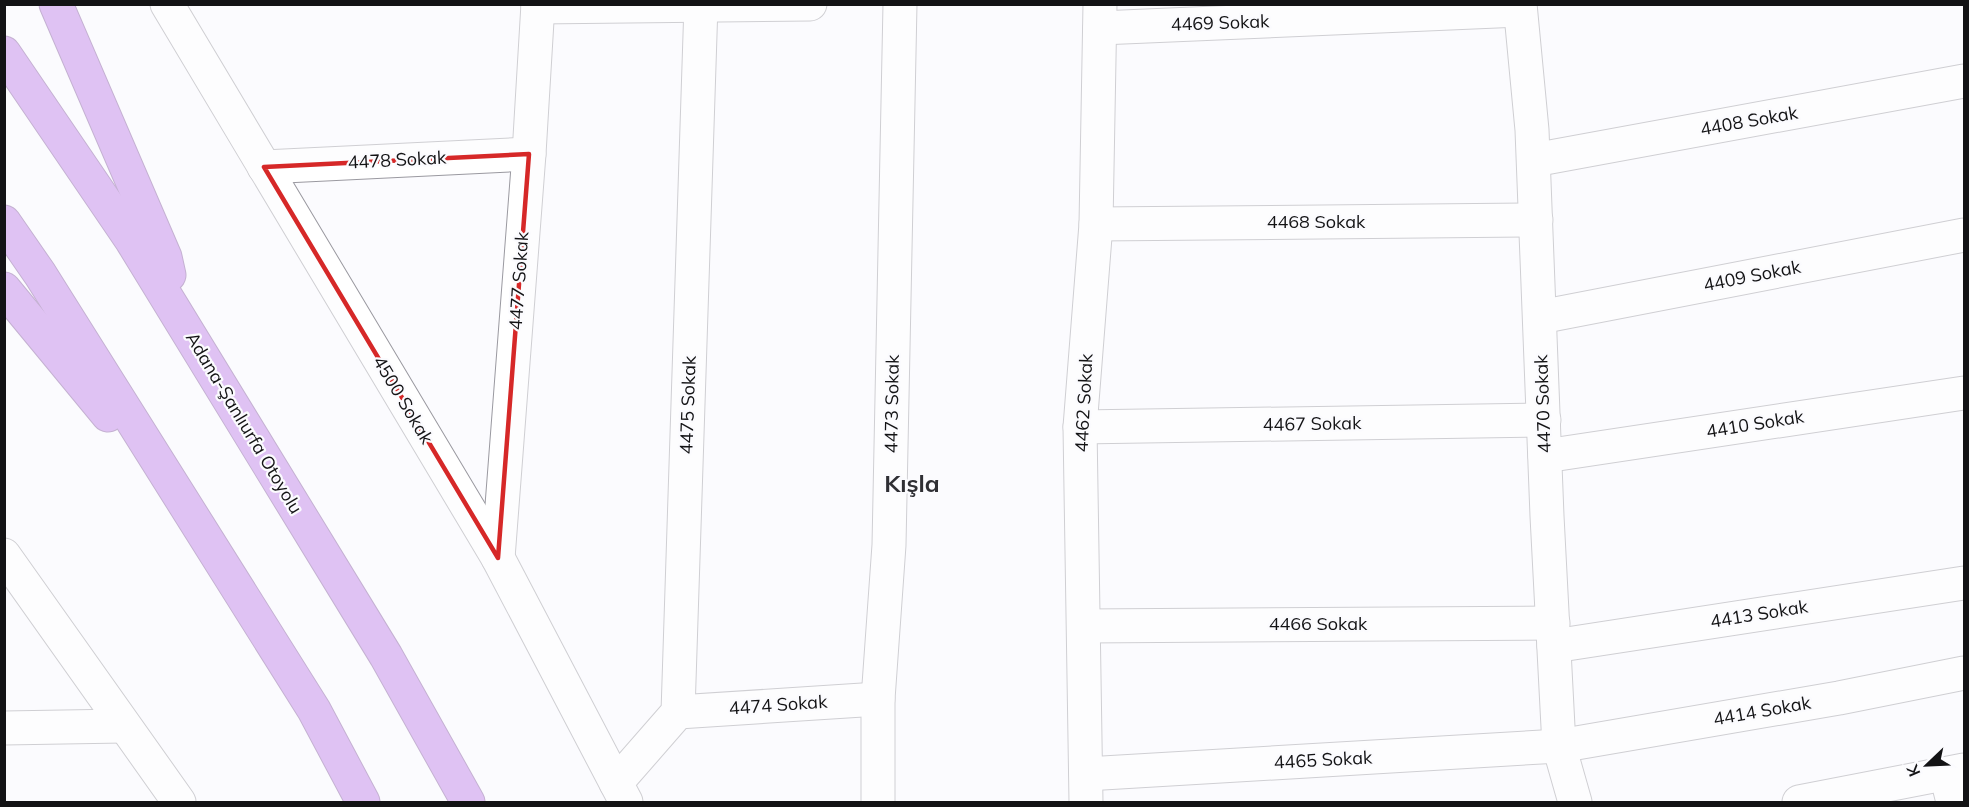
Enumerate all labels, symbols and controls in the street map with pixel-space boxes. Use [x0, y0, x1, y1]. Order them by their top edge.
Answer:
street label: 4469 Sokak [1170, 9, 1270, 36]
street label: 4408 Sokak [1698, 100, 1800, 140]
street label: 4478 Sokak [347, 145, 448, 174]
street label: 4468 Sokak [1267, 210, 1366, 233]
street label: 4477 Sokak [504, 230, 533, 331]
street label: 4409 Sokak [1701, 255, 1803, 296]
street label: Adana-Şanlıurfa Otoyolu [181, 328, 308, 518]
street label: 4500 Sokak [368, 352, 439, 449]
street label: 4462 Sokak [1069, 352, 1098, 453]
street label: 4473 Sokak [879, 354, 904, 454]
street label: 4470 Sokak [1529, 354, 1556, 454]
street label: 4475 Sokak [674, 355, 701, 455]
street label: 4410 Sokak [1704, 404, 1806, 443]
street label: 4467 Sokak [1262, 411, 1362, 436]
district label: Kışla [884, 468, 940, 498]
street label: 4413 Sokak [1708, 594, 1810, 633]
street label: 4466 Sokak [1269, 612, 1368, 635]
street label: 4474 Sokak [728, 690, 829, 719]
street label: 4414 Sokak [1711, 690, 1813, 730]
north arrow [1897, 735, 1957, 795]
street label: 4465 Sokak [1273, 745, 1374, 774]
text: K [1901, 761, 1924, 780]

